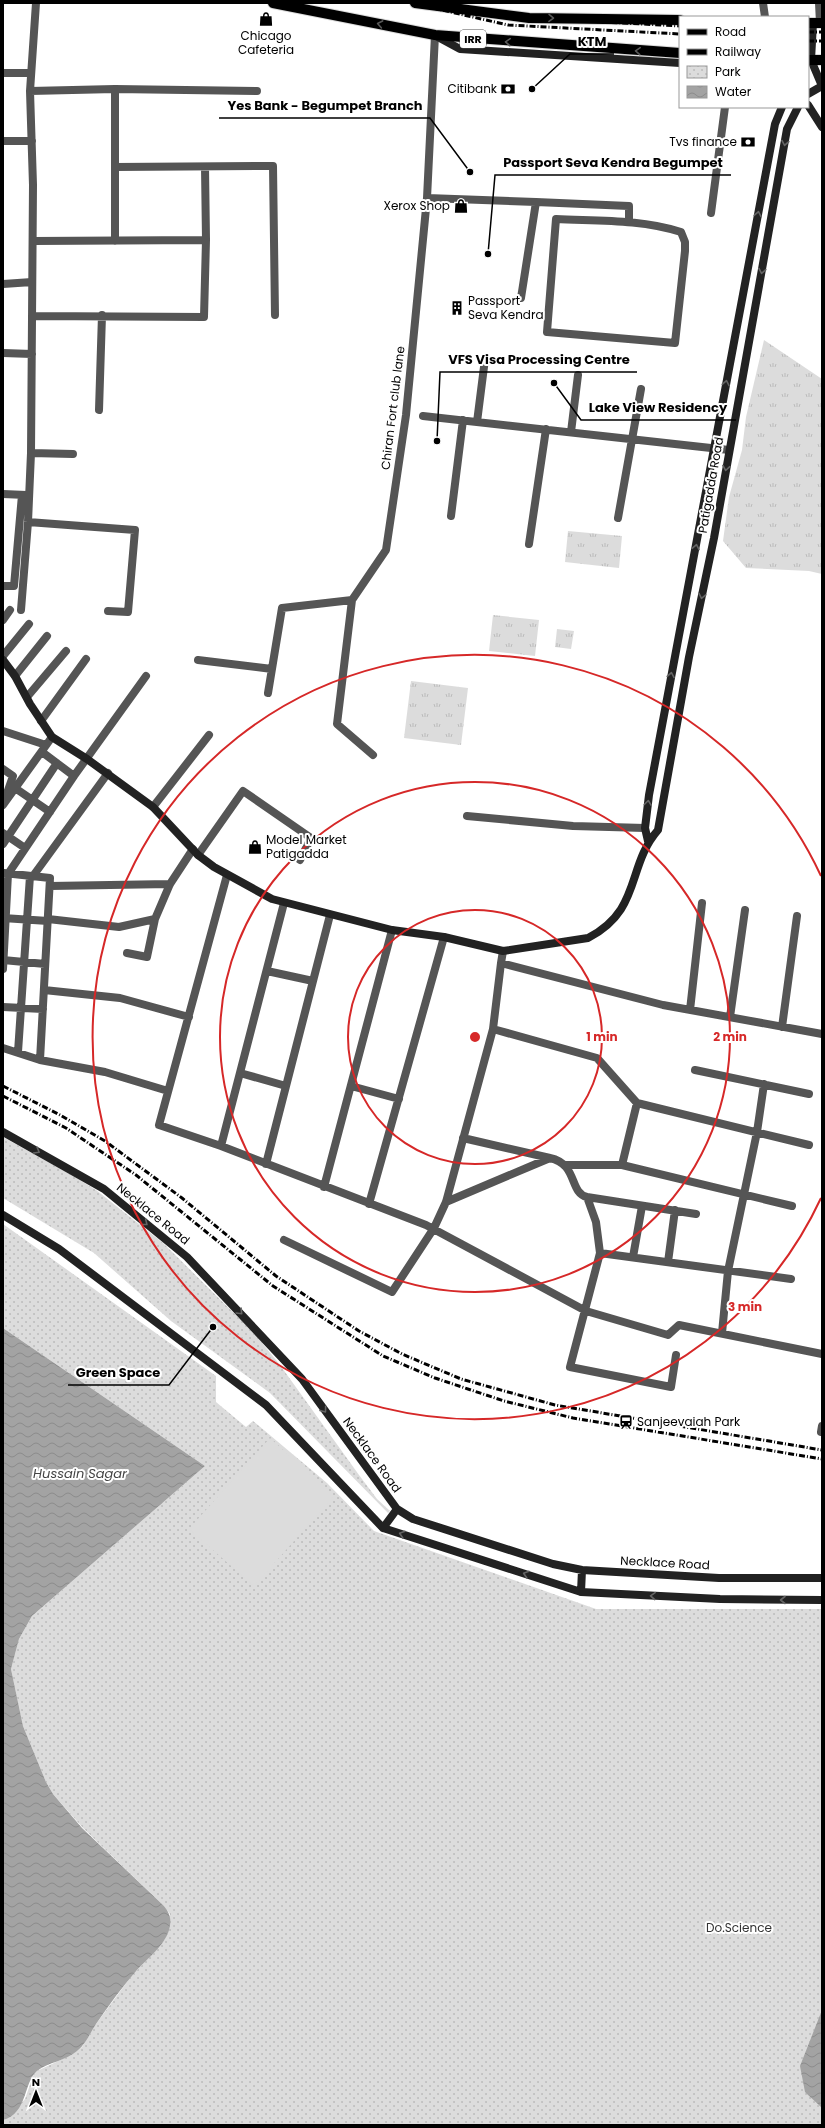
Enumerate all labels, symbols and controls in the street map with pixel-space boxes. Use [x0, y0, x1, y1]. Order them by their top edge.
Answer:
shop icon: Chicago Cafeteria [258, 11, 274, 27]
one-way arrow [548, 14, 554, 22]
legend [679, 16, 809, 108]
one-way arrow [377, 21, 383, 29]
text: Road [715, 23, 746, 40]
place label: Chicago Cafeteria [238, 27, 294, 58]
callout: KTM [570, 29, 614, 54]
road number: IRR [460, 30, 486, 48]
text: KTM [578, 32, 606, 51]
one-way arrow [505, 37, 512, 46]
text: Railway [715, 43, 761, 60]
one-way arrow [635, 46, 641, 55]
text: Park [715, 63, 742, 80]
place label: Citibank [447, 80, 498, 97]
bank icon: Citibank [500, 81, 516, 97]
text: Water [715, 83, 752, 100]
callout: Yes Bank - Begumpet Branch [219, 93, 430, 118]
text: Yes Bank - Begumpet Branch [227, 96, 423, 115]
place label: Tvs finance [669, 133, 737, 150]
bank icon: Tvs finance [740, 134, 756, 150]
one-way arrow [781, 140, 789, 146]
callout: Passport Seva Kendra Begumpet [495, 150, 731, 175]
text: Passport Seva Kendra Begumpet [503, 153, 723, 172]
place label: Xerox Shop [383, 197, 450, 214]
shop icon: Xerox Shop [453, 198, 469, 214]
one-way arrow [754, 210, 762, 217]
one-way arrow [758, 268, 767, 274]
place label: Passport Seva Kendra [468, 292, 544, 323]
building icon: Passport Seva Kendra [449, 300, 465, 316]
street label: Chiran Fort club lane [376, 345, 409, 471]
callout: VFS Visa Processing Centre [440, 347, 637, 372]
text: VFS Visa Processing Centre [448, 350, 630, 369]
one-way arrow [721, 379, 730, 386]
callout: Lake View Residency [581, 395, 736, 420]
text: Lake View Residency [589, 398, 728, 417]
street label: Patigadda Road [694, 435, 727, 534]
one-way arrow [722, 465, 731, 471]
one-way arrow [691, 544, 699, 550]
one-way arrow [699, 593, 707, 599]
one-way arrow [666, 672, 675, 678]
one-way arrow [643, 800, 652, 806]
place label: Model Market Patigadda [266, 831, 347, 862]
shop icon: Model Market Patigadda [247, 839, 263, 855]
text: 1 min [586, 1028, 618, 1045]
text: 2 min [713, 1028, 747, 1045]
centre of rings [468, 1030, 482, 1044]
one-way arrow [33, 1147, 40, 1154]
street label: Necklace Road [113, 1179, 193, 1248]
one-way arrow [140, 1218, 147, 1225]
text: 3 min [728, 1298, 762, 1315]
one-way arrow [235, 1307, 242, 1315]
callout: Green Space [68, 1360, 169, 1385]
text: Green Space [76, 1363, 160, 1382]
one-way arrow [320, 1405, 327, 1412]
street label: Necklace Road [339, 1413, 406, 1496]
place label: Sanjeevaiah Park [637, 1413, 741, 1430]
station icon: Sanjeevaiah Park [618, 1414, 634, 1430]
water label: Hussain Sagar [33, 1464, 128, 1483]
one-way arrow [399, 1531, 406, 1539]
street label: Necklace Road [620, 1552, 710, 1573]
one-way arrow [523, 1570, 530, 1579]
one-way arrow [650, 1591, 656, 1600]
one-way arrow [780, 1596, 786, 1604]
park label: Do.Science [706, 1919, 772, 1936]
north arrow [16, 2072, 56, 2112]
text: N [32, 2074, 40, 2090]

